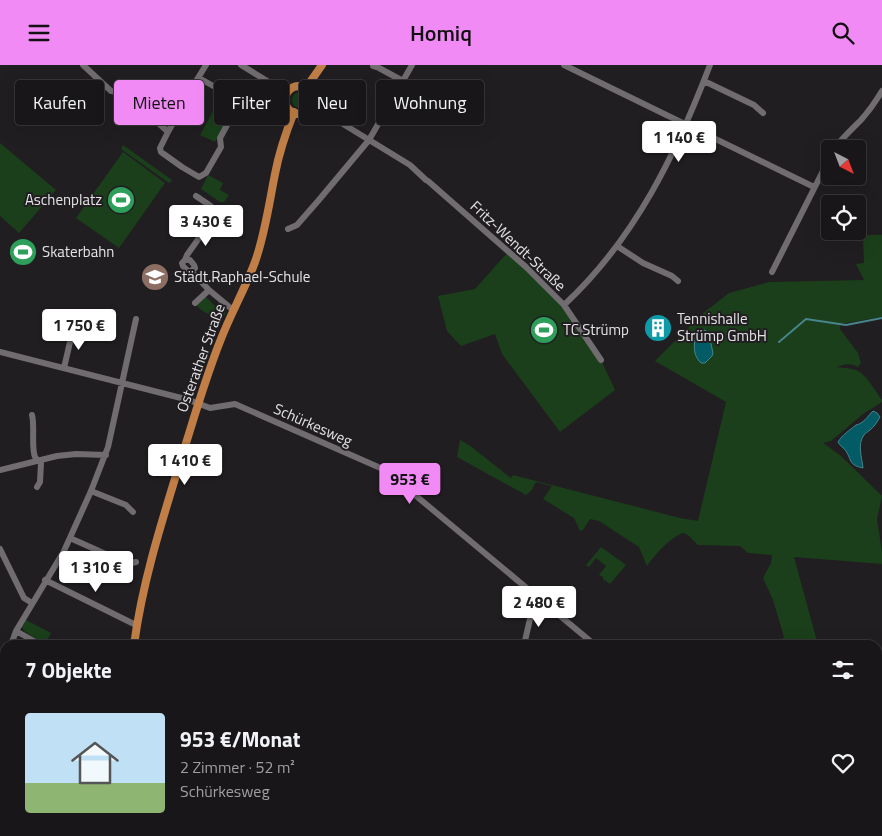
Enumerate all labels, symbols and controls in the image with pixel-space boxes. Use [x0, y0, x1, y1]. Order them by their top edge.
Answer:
text: Homiq [410, 16, 472, 50]
icon: menu [25, 19, 53, 47]
icon: search [829, 19, 857, 47]
chip: Kaufen [15, 80, 104, 125]
chip: Mieten [114, 80, 204, 125]
chip: Filter [214, 80, 289, 125]
chip: Neu [299, 80, 366, 125]
chip: Wohnung [376, 80, 484, 125]
pin: 1 140 € [633, 121, 725, 163]
text: 1 140 € [653, 125, 705, 149]
north arrow [821, 140, 866, 185]
map controls [821, 140, 866, 240]
sports icon: Aschenplatz [106, 185, 136, 215]
place label: Aschenplatz [25, 188, 102, 211]
street label: Fritz-Wendt-Straße [465, 195, 571, 296]
button: locate [821, 195, 866, 240]
pin: 3 430 € [160, 205, 252, 247]
text: 3 430 € [180, 209, 232, 233]
sports icon: Skaterbahn [8, 237, 38, 267]
place label: Skaterbahn [42, 240, 114, 263]
school or university icon: Städt.Raphael-Schule [140, 262, 170, 292]
place label: Städt.Raphael-Schule [174, 265, 310, 288]
street label: Osterather Straße [170, 300, 231, 415]
place label: Tennishalle Strümp GmbH [677, 307, 767, 347]
pin: 1 750 € [33, 309, 125, 351]
text: 1 750 € [53, 313, 105, 337]
building icon: Tennishalle Strümp GmbH [643, 313, 673, 343]
sports icon: TC Strümp [529, 315, 559, 345]
place label: TC Strümp [563, 318, 629, 341]
street label: Schürkesweg [270, 397, 357, 452]
pin: 1 410 € [139, 443, 231, 486]
text: 1 410 € [159, 448, 211, 472]
pin: 953 € [375, 463, 445, 505]
text: 953 € [390, 467, 430, 491]
pin: 1 310 € [50, 551, 142, 593]
text: 1 310 € [70, 555, 122, 579]
pin: 2 480 € [493, 585, 585, 628]
text: 2 480 € [513, 590, 565, 614]
text: 7 Objekte [25, 654, 112, 686]
icon: filters [829, 656, 857, 684]
text: 953 €/Monat [180, 723, 301, 755]
icon: home [65, 733, 125, 793]
icon: heart [829, 749, 857, 777]
text: 2 Zimmer · 52 m² [180, 755, 295, 779]
text: Schürkesweg [180, 779, 270, 803]

